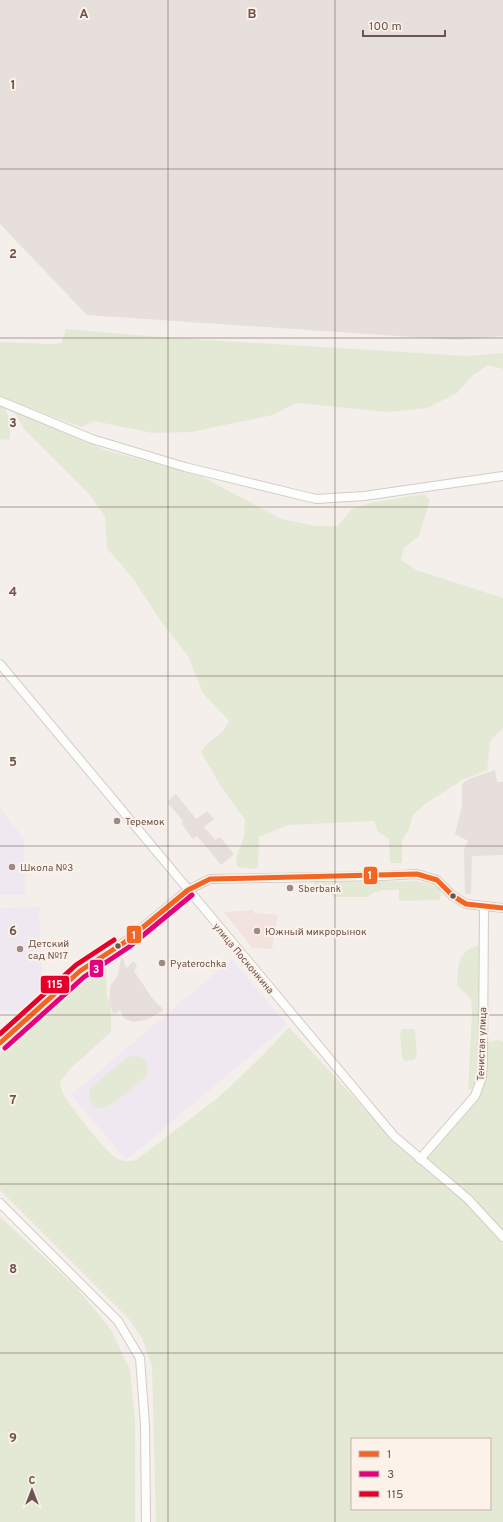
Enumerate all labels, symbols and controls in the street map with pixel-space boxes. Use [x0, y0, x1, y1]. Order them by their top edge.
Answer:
text: A [79, 7, 89, 23]
text: B [248, 7, 257, 23]
scale bar [363, 12, 445, 38]
text: 100 m [369, 19, 402, 35]
text: 1 [10, 78, 16, 94]
text: 2 [9, 247, 17, 263]
text: 3 [9, 416, 17, 432]
text: 4 [9, 585, 17, 601]
text: 5 [9, 755, 17, 771]
marker: Теремок [112, 816, 122, 826]
place label: Теремок [125, 816, 165, 829]
marker: Школа №3 [7, 862, 17, 872]
place label: Школа №3 [20, 862, 73, 875]
line badge: 1 [363, 866, 378, 885]
text: 1 [368, 869, 372, 883]
marker: Sberbank [285, 883, 295, 893]
place label: Sberbank [298, 883, 341, 896]
unlabelled marker [448, 891, 458, 901]
street label: улица Посконкина [209, 921, 276, 997]
text: 6 [9, 924, 17, 940]
line badge: 1 [126, 925, 142, 944]
marker: Южный микрорынок [252, 926, 262, 936]
place label: Южный микрорынок [265, 926, 367, 939]
text: 1 [132, 929, 136, 943]
place label: Детский сад №17 [28, 938, 69, 963]
unlabelled marker [113, 941, 123, 951]
marker: Детский сад №17 [15, 944, 25, 954]
marker: Pyaterochka [157, 958, 167, 968]
place label: Pyaterochka [170, 958, 226, 971]
line badge: 3 [89, 959, 104, 978]
text: 3 [93, 963, 99, 977]
line badge: 115 [40, 975, 70, 994]
text: 115 [47, 978, 63, 992]
street label: Тенистая улица [475, 1007, 490, 1081]
text: 7 [10, 1093, 17, 1109]
text: 8 [9, 1262, 17, 1278]
text: 9 [9, 1431, 17, 1447]
legend [351, 1438, 491, 1510]
text: 1 [387, 1447, 391, 1463]
text: 3 [387, 1467, 394, 1483]
north arrow [12, 1470, 52, 1510]
text: С [28, 1474, 36, 1488]
text: 115 [387, 1487, 403, 1503]

